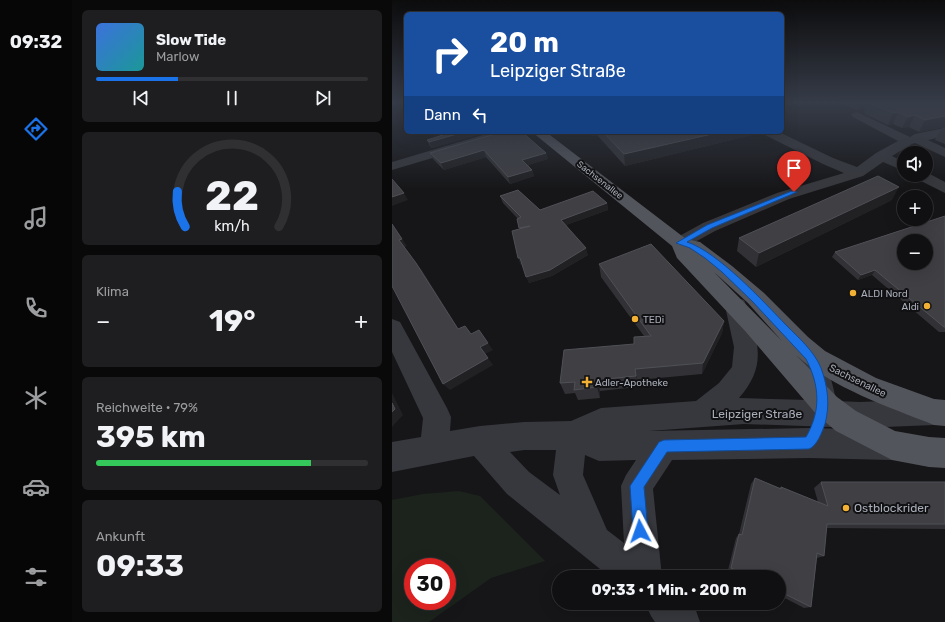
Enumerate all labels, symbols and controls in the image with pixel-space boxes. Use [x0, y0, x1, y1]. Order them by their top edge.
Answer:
text: 20 m [490, 26, 559, 59]
icon: right [424, 28, 476, 80]
text: 09:32 [10, 31, 62, 53]
text: Slow Tide [156, 31, 226, 49]
text: Marlow [156, 49, 199, 64]
text: Leipziger Straße [490, 60, 626, 82]
icon: previous [130, 87, 152, 109]
icon: pause [221, 87, 243, 109]
icon: next [312, 87, 334, 109]
icon: left [469, 104, 491, 126]
text: Dann [424, 106, 461, 124]
icon: directions [22, 115, 50, 143]
map controls [897, 146, 933, 270]
button: sound [897, 146, 933, 182]
pin [777, 151, 811, 192]
icon: arrive [783, 157, 805, 179]
street label: Sachsenallee [575, 159, 625, 201]
text: 22 [205, 170, 259, 219]
button: + [897, 190, 933, 226]
icon: music [22, 204, 50, 232]
text: km/h [214, 217, 250, 234]
button: − [897, 234, 933, 270]
text: Klima [96, 284, 129, 299]
marker: ALDI Nord [848, 288, 858, 298]
place label: ALDI Nord [861, 288, 908, 300]
icon: phone [22, 294, 50, 322]
place label: Aldi [902, 301, 919, 313]
marker: Aldi [922, 301, 932, 311]
text: 19° [209, 303, 256, 339]
text: − [96, 308, 110, 335]
text: + [354, 308, 368, 335]
marker: TEDi [630, 314, 640, 324]
place label: TEDi [643, 314, 664, 326]
street label: Sachsenallee [827, 362, 888, 400]
marker: Adler-Apotheke [582, 377, 592, 387]
place label: Adler-Apotheke [595, 377, 668, 389]
icon: climate [22, 384, 50, 412]
text: Reichweite · 79% [96, 400, 198, 415]
street label: Leipziger Straße [712, 407, 803, 421]
text: 395 km [96, 419, 206, 455]
icon: car [22, 473, 50, 501]
place label: Ostblockrider [854, 501, 929, 515]
marker: Ostblockrider [841, 503, 851, 513]
position arrow [619, 510, 661, 552]
text: Ankunft [96, 529, 145, 544]
text: 09:33 [96, 548, 184, 584]
speed limit sign: 30 [404, 558, 456, 610]
icon: filters [22, 563, 50, 591]
text: 09:33 · 1 Min. · 200 m [592, 581, 747, 599]

